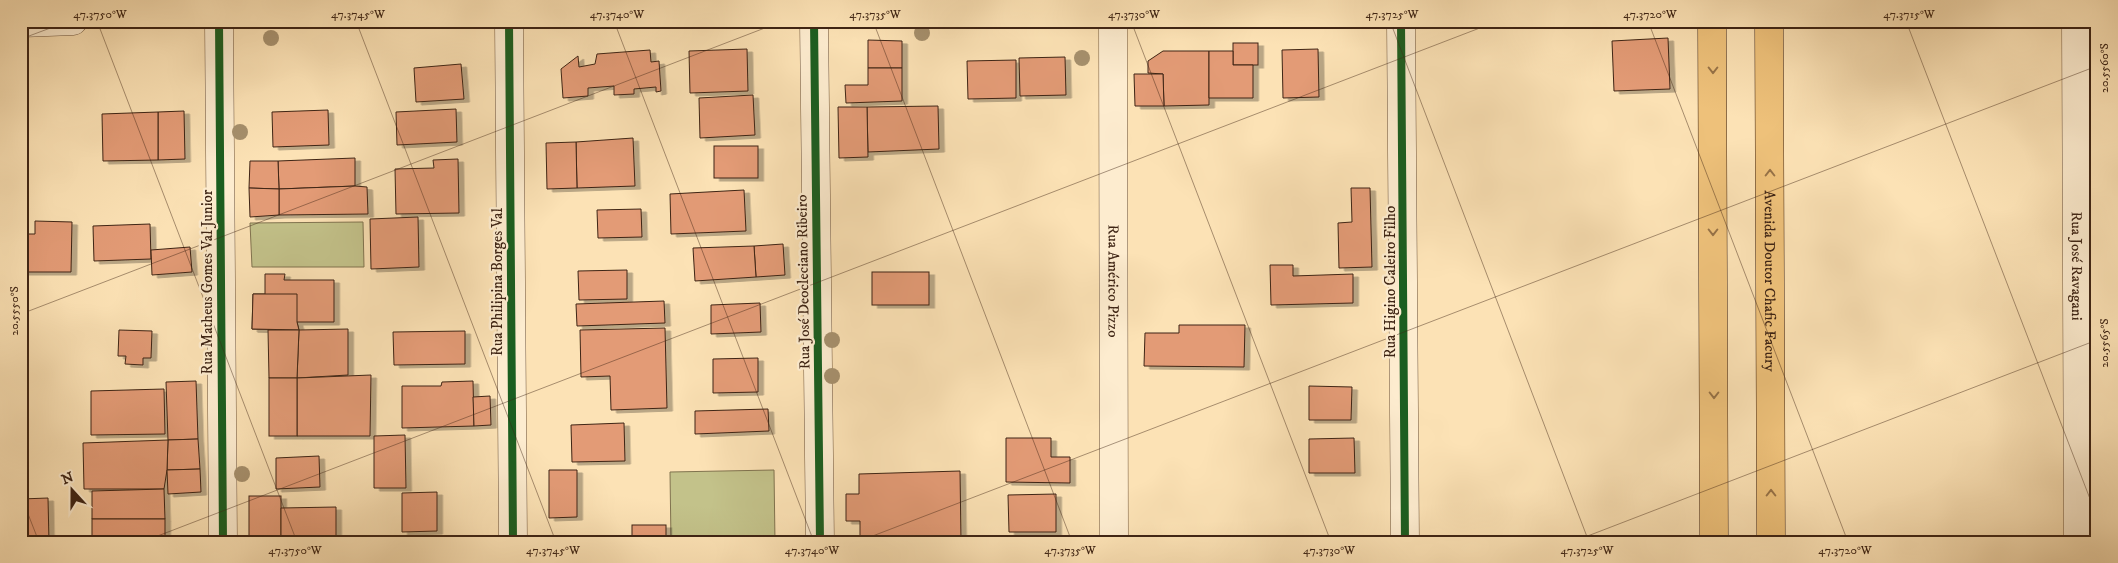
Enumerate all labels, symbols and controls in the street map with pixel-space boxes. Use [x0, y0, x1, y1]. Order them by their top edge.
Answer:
text: 47.3750°W [73, 7, 128, 22]
text: 47.3745°W [331, 7, 386, 22]
text: 47.3740°W [590, 7, 645, 22]
text: 47.3735°W [849, 7, 902, 22]
text: 47.3730°W [1108, 7, 1161, 22]
text: 47.3725°W [1365, 7, 1420, 22]
text: 47.3720°W [1623, 7, 1678, 22]
text: 47.3715°W [1883, 7, 1936, 22]
text: 20.5560°S [2097, 43, 2112, 93]
one-way arrow [1708, 66, 1718, 74]
one-way arrow [1765, 169, 1775, 176]
street label: Rua Matheus Gomes Val Junior [198, 189, 217, 374]
street label: Avenida Doutor Chafic Facury [1760, 190, 1779, 373]
street label: Rua José Deocleciano Ribeiro [792, 194, 815, 370]
street label: Rua Higino Caleiro Filho [1381, 206, 1400, 358]
street label: Rua Philipina Borges Val [488, 208, 507, 356]
street label: Rua José Ravagani [2067, 211, 2086, 321]
street label: Rua Américo Pizzo [1103, 224, 1123, 338]
one-way arrow [1708, 229, 1718, 237]
text: 20.5550°S [7, 286, 22, 336]
text: 20.5565°S [2097, 318, 2112, 368]
one-way arrow [1709, 392, 1719, 399]
north arrow [48, 466, 98, 516]
text: N [59, 468, 77, 489]
one-way arrow [1766, 489, 1776, 496]
text: 47.3750°W [268, 543, 323, 558]
text: 47.3745°W [526, 543, 581, 558]
text: 47.3740°W [785, 543, 840, 558]
text: 47.3735°W [1044, 543, 1097, 558]
text: 47.3730°W [1303, 543, 1356, 558]
text: 47.3725°W [1560, 543, 1615, 558]
text: 47.3720°W [1818, 543, 1873, 558]

